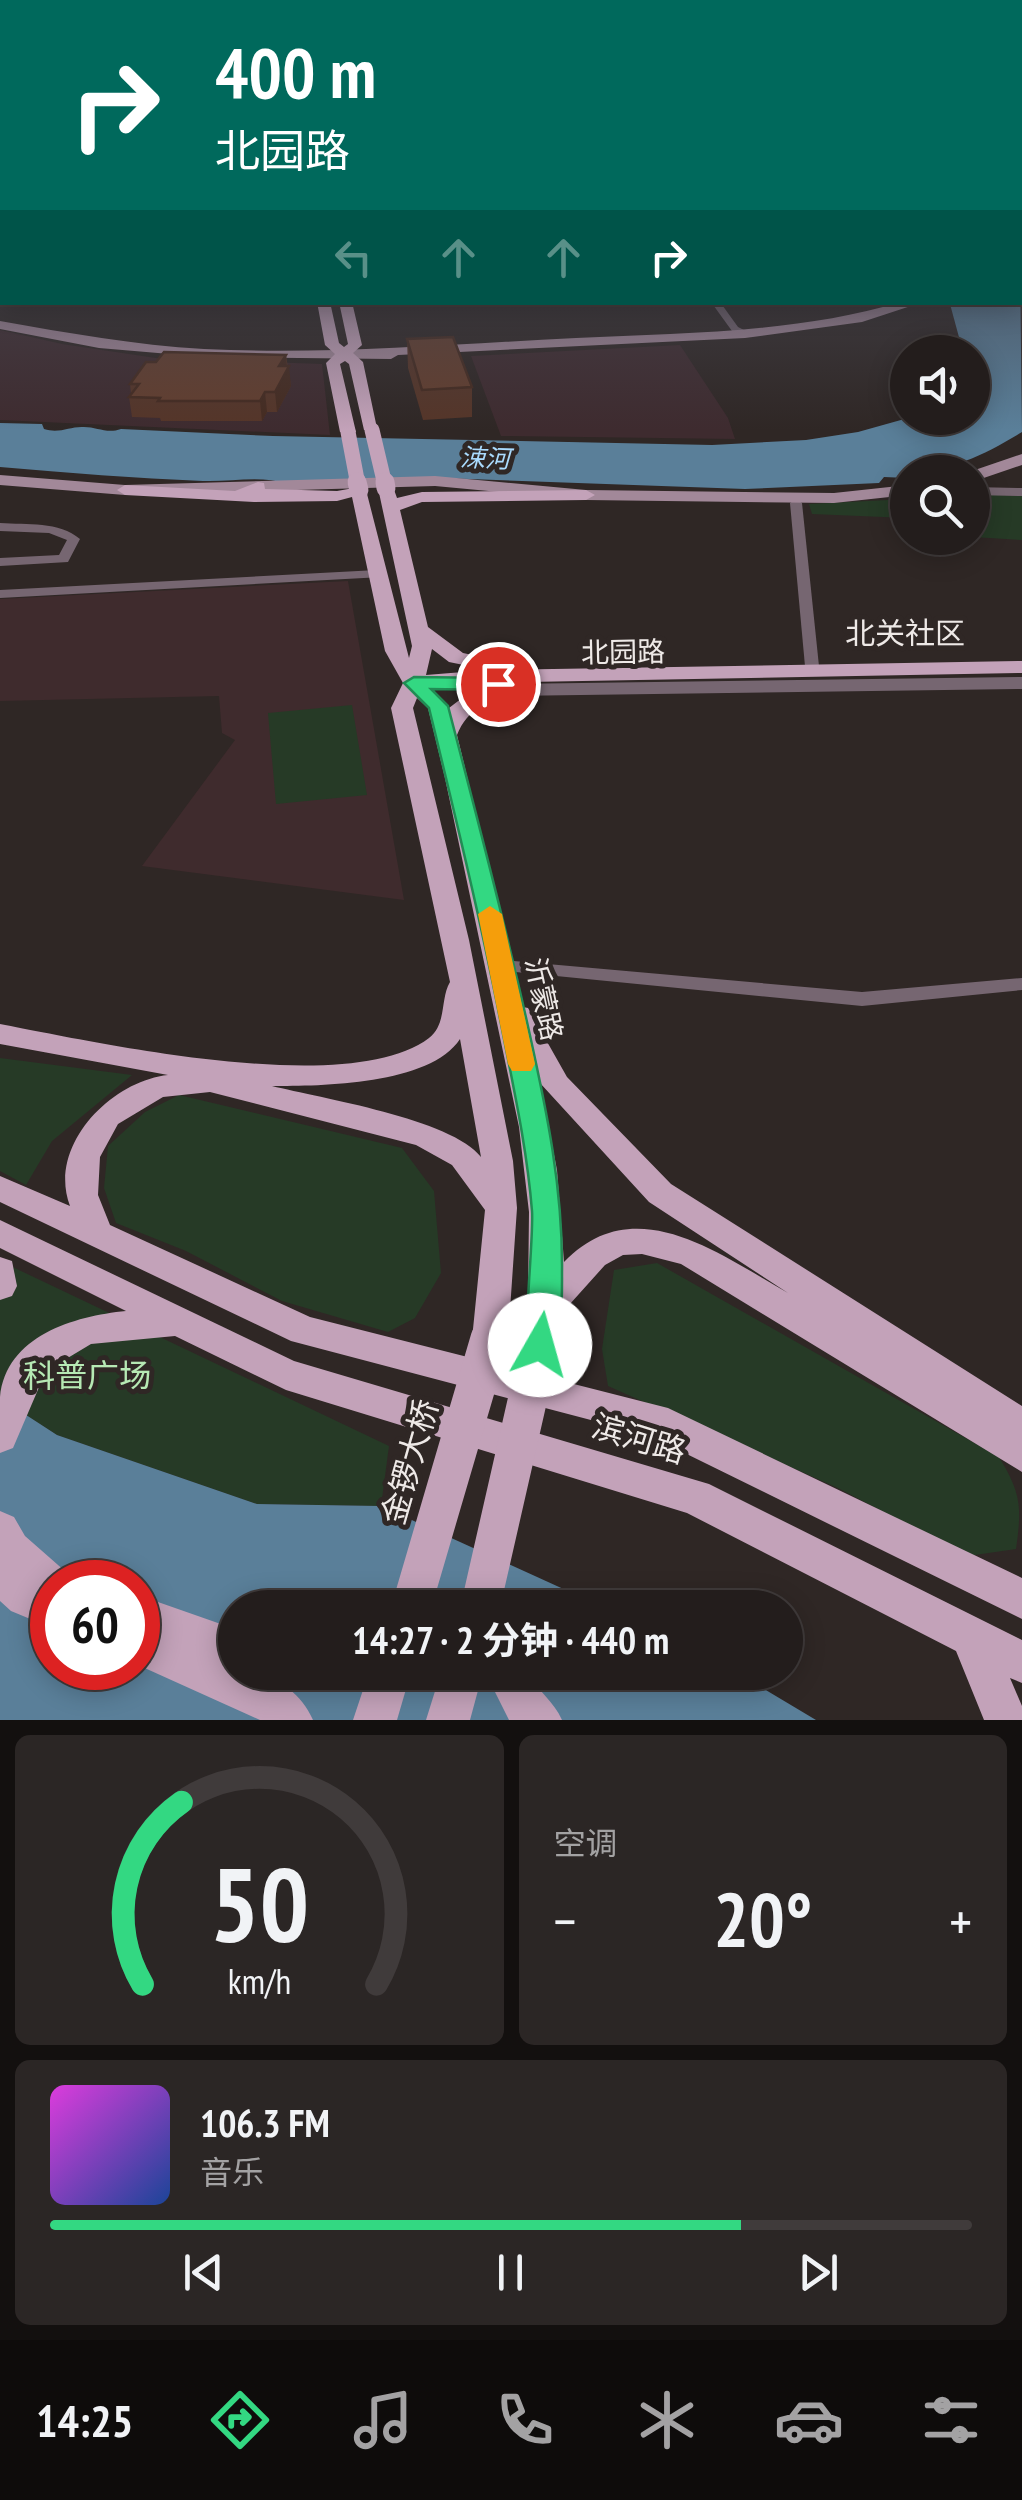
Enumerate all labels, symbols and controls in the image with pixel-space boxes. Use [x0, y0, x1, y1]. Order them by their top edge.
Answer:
text: 400 m [215, 27, 376, 117]
icon: right [50, 40, 180, 170]
text: 北园路 [215, 121, 350, 179]
icon: left [326, 230, 381, 285]
icon: ahead [431, 230, 486, 285]
icon: ahead [536, 230, 591, 285]
icon: right [641, 230, 696, 285]
map controls [890, 335, 990, 555]
button: sound [890, 335, 990, 435]
water label: 涑河 [459, 441, 515, 475]
button: search [890, 455, 990, 555]
district label: 北关社区 [845, 613, 965, 652]
street label: 北园路 [581, 632, 665, 671]
pin [456, 642, 541, 727]
icon: arrive [471, 657, 526, 712]
street label: 沂蒙路 [518, 954, 571, 1044]
position arrow [488, 1293, 592, 1397]
park label: 科普广场 [23, 1354, 151, 1396]
street label: 金锣大桥 [371, 1394, 447, 1529]
street label: 滨河路 [587, 1404, 691, 1472]
speed limit sign: 60 [30, 1560, 160, 1690]
text: 14:27 · 2 分钟 · 440 m [352, 1615, 669, 1664]
text: 空调 [554, 1822, 618, 1864]
text: 50 [210, 1836, 309, 1971]
text: 20° [713, 1871, 812, 1968]
text: − [554, 1885, 576, 1956]
text: + [949, 1885, 972, 1956]
text: km/h [228, 1958, 291, 2004]
text: 106.3 FM [200, 2098, 330, 2147]
text: 音乐 [200, 2151, 264, 2193]
icon: previous [176, 2245, 231, 2300]
icon: pause [483, 2245, 538, 2300]
icon: next [791, 2245, 846, 2300]
icon: directions [205, 2385, 275, 2455]
icon: music [348, 2385, 418, 2455]
icon: phone [490, 2385, 560, 2455]
icon: climate [632, 2385, 702, 2455]
icon: car [774, 2385, 844, 2455]
icon: filters [916, 2385, 986, 2455]
text: 14:25 [36, 2391, 133, 2449]

